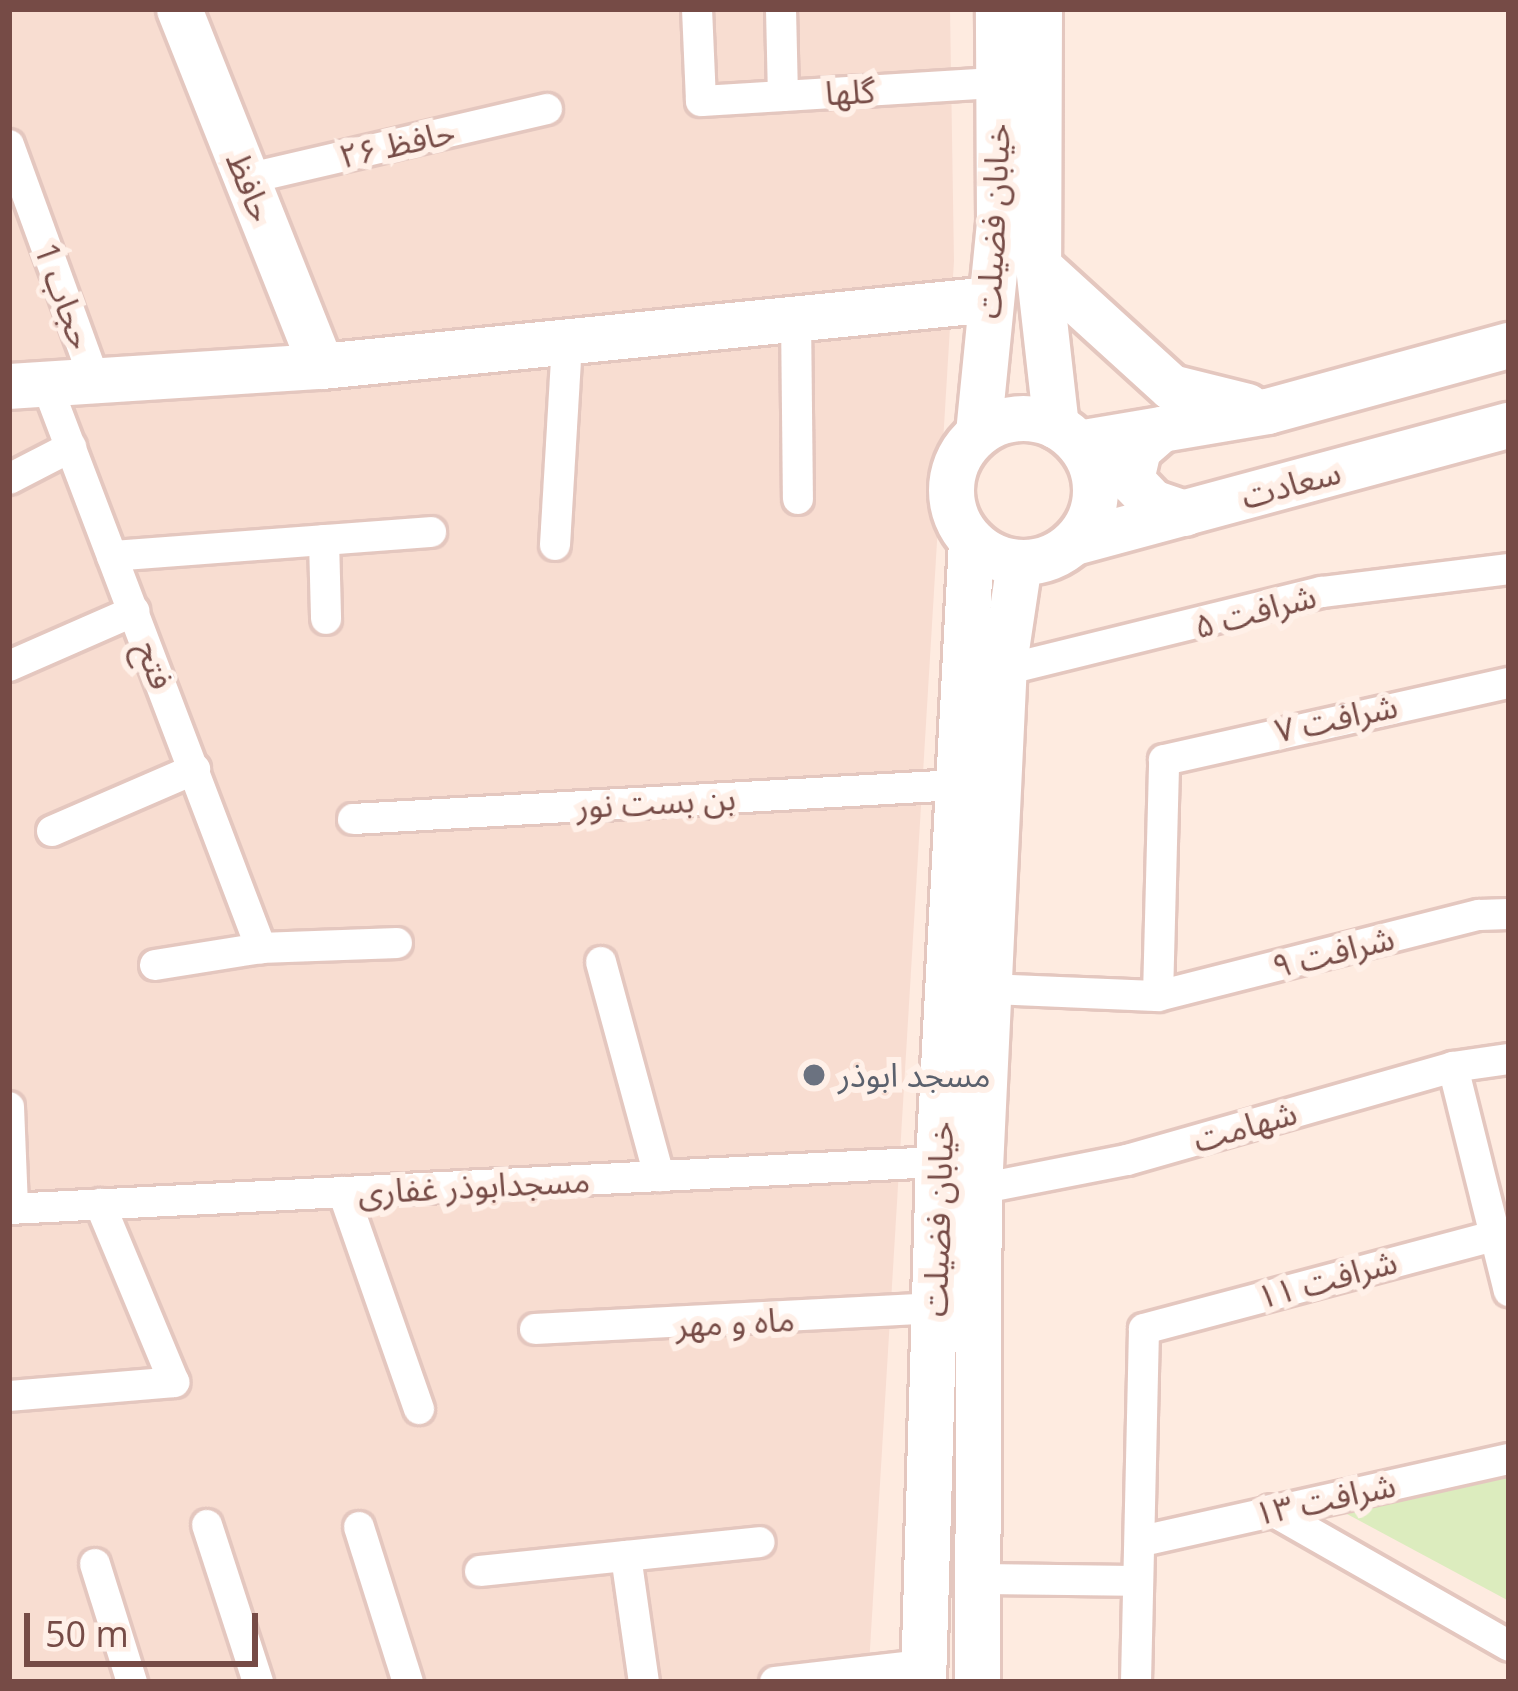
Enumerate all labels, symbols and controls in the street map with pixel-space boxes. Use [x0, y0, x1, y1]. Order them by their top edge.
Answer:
street label: گلها [824, 71, 876, 113]
street label: حافظ ۲۶ [335, 111, 459, 177]
street label: خیابان فضیلت [968, 122, 1018, 320]
street label: حافظ [218, 147, 282, 227]
street label: حجاب 1 [27, 237, 101, 355]
street label: سعادت [1237, 452, 1345, 516]
street label: شرافت ۵ [1190, 576, 1320, 646]
street label: فتح [128, 635, 182, 695]
street label: شرافت ۷ [1271, 686, 1401, 750]
street label: بن بست نور [575, 778, 737, 826]
street label: شرافت ۹ [1268, 918, 1398, 986]
place label: مسجد ابوذر [838, 1055, 991, 1095]
marker: مسجد ابوذر [801, 1062, 827, 1088]
street label: شهامت [1189, 1092, 1301, 1160]
street label: خیابان فضیلت [915, 1121, 961, 1317]
street label: مسجدابوذر غفاری [357, 1160, 591, 1212]
street label: شرافت ۱۱ [1253, 1241, 1401, 1317]
street label: ماه و مهر [674, 1299, 796, 1345]
street label: شرافت ۱۳ [1251, 1465, 1399, 1533]
scale bar [30, 1589, 264, 1663]
text: 50 m [45, 1609, 129, 1658]

